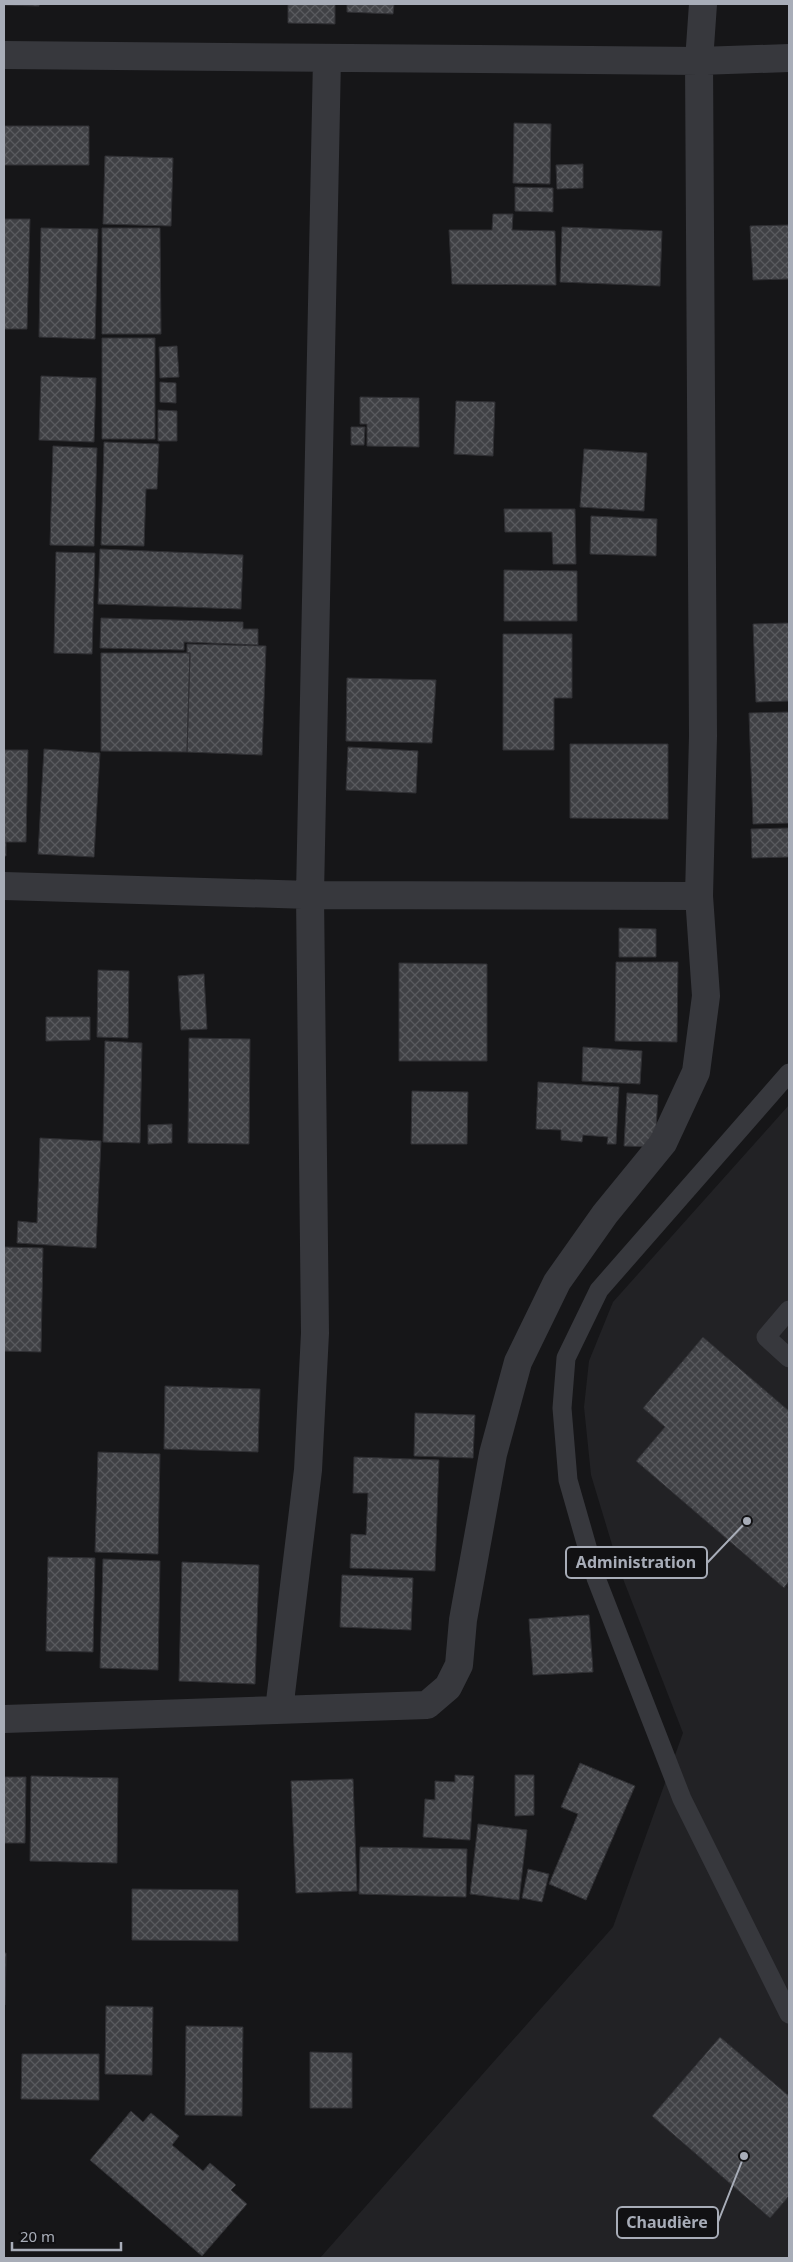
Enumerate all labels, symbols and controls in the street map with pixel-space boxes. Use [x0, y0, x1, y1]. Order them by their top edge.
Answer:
callout: Administration [566, 1547, 707, 1578]
text: Administration [576, 1551, 696, 1573]
callout: Chaudière [617, 2207, 718, 2238]
text: Chaudière [626, 2211, 708, 2233]
scale bar [12, 2220, 121, 2252]
text: 20 m [20, 2226, 55, 2246]

